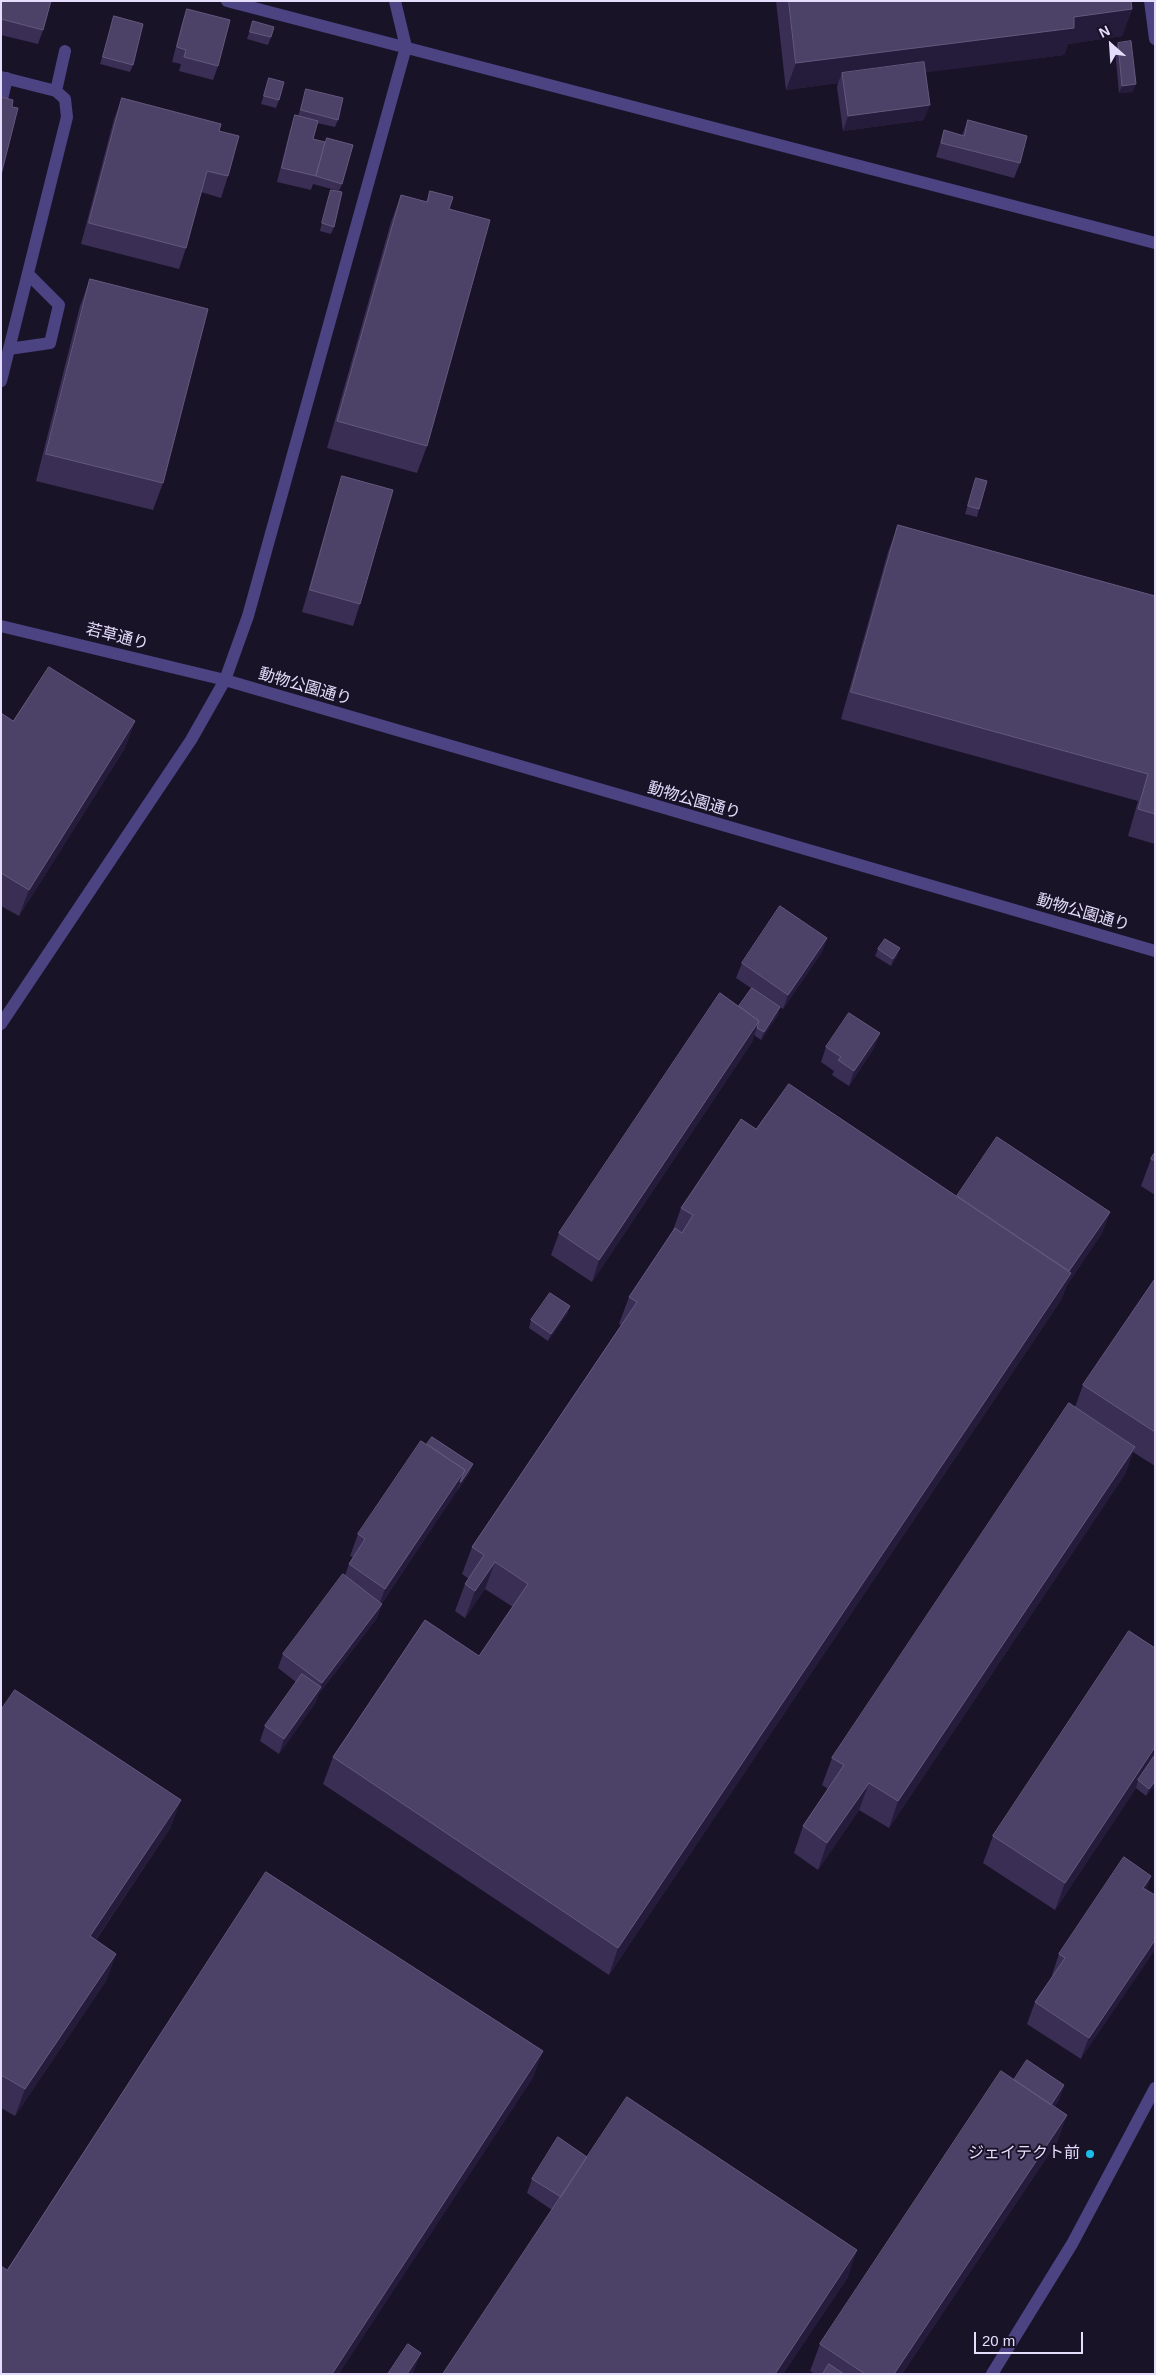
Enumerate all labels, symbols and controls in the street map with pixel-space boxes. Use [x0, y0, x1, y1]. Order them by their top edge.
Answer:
north arrow [1086, 20, 1136, 70]
text: N [1096, 22, 1112, 41]
street label: 若草通り [84, 620, 150, 654]
street label: 動物公園通り [256, 665, 354, 709]
street label: 動物公園通り [645, 779, 743, 823]
street label: 動物公園通り [1034, 891, 1132, 935]
place label: ジェイテクト前 [968, 2144, 1080, 2164]
marker: ジェイテクト前 [1084, 2148, 1096, 2160]
scale bar [976, 2322, 1085, 2354]
text: 20 m [982, 2332, 1015, 2349]

